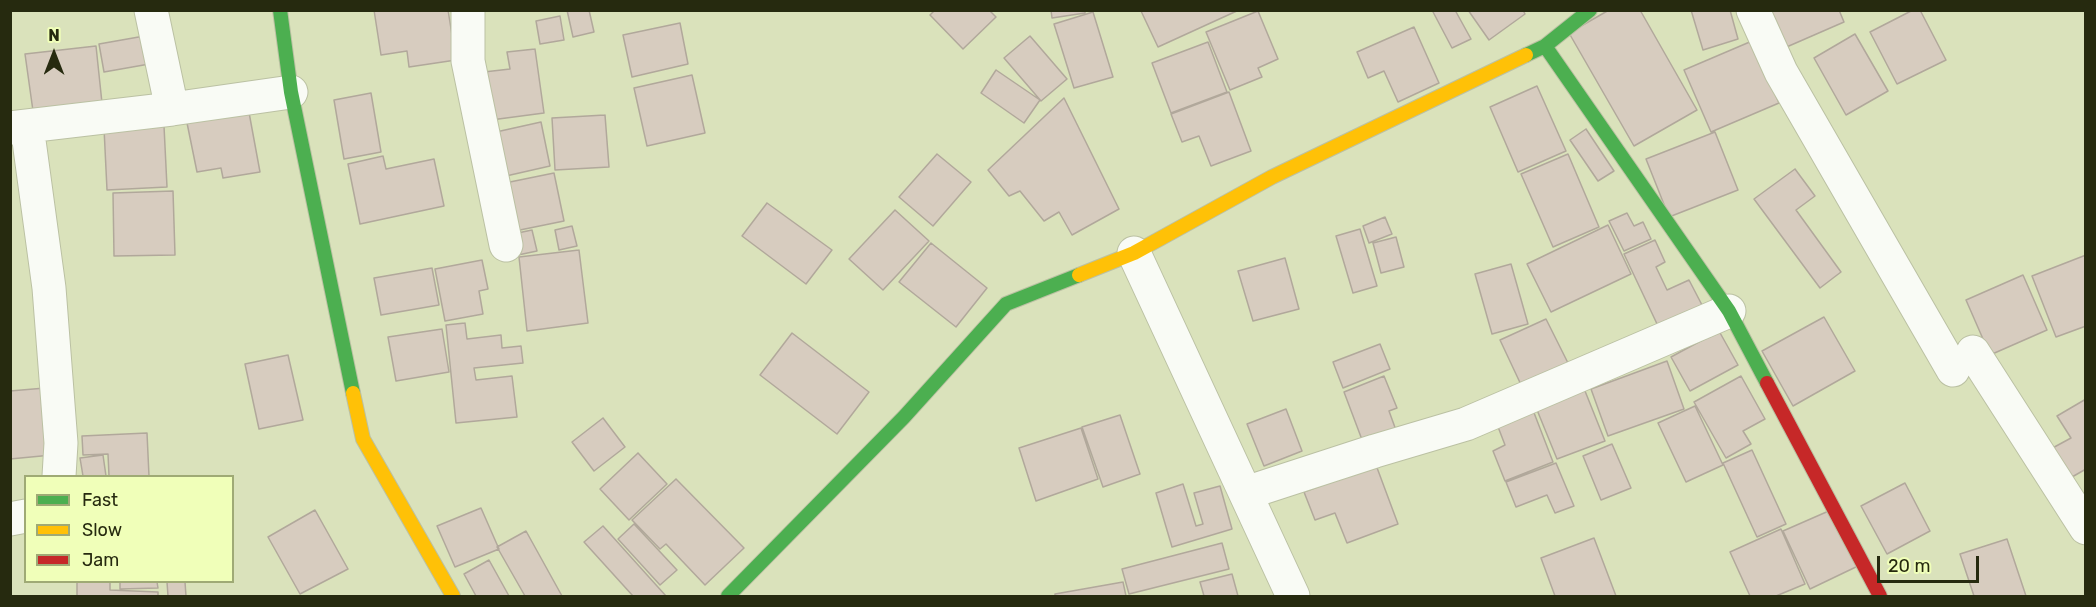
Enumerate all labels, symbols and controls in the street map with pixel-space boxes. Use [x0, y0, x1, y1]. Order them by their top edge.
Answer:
north arrow [24, 24, 84, 84]
text: N [48, 26, 60, 45]
legend [24, 475, 234, 583]
text: Fast [82, 489, 118, 511]
text: Slow [82, 519, 122, 541]
scale bar [1880, 544, 1982, 582]
text: Jam [82, 549, 119, 571]
text: 20 m [1888, 555, 1930, 577]

